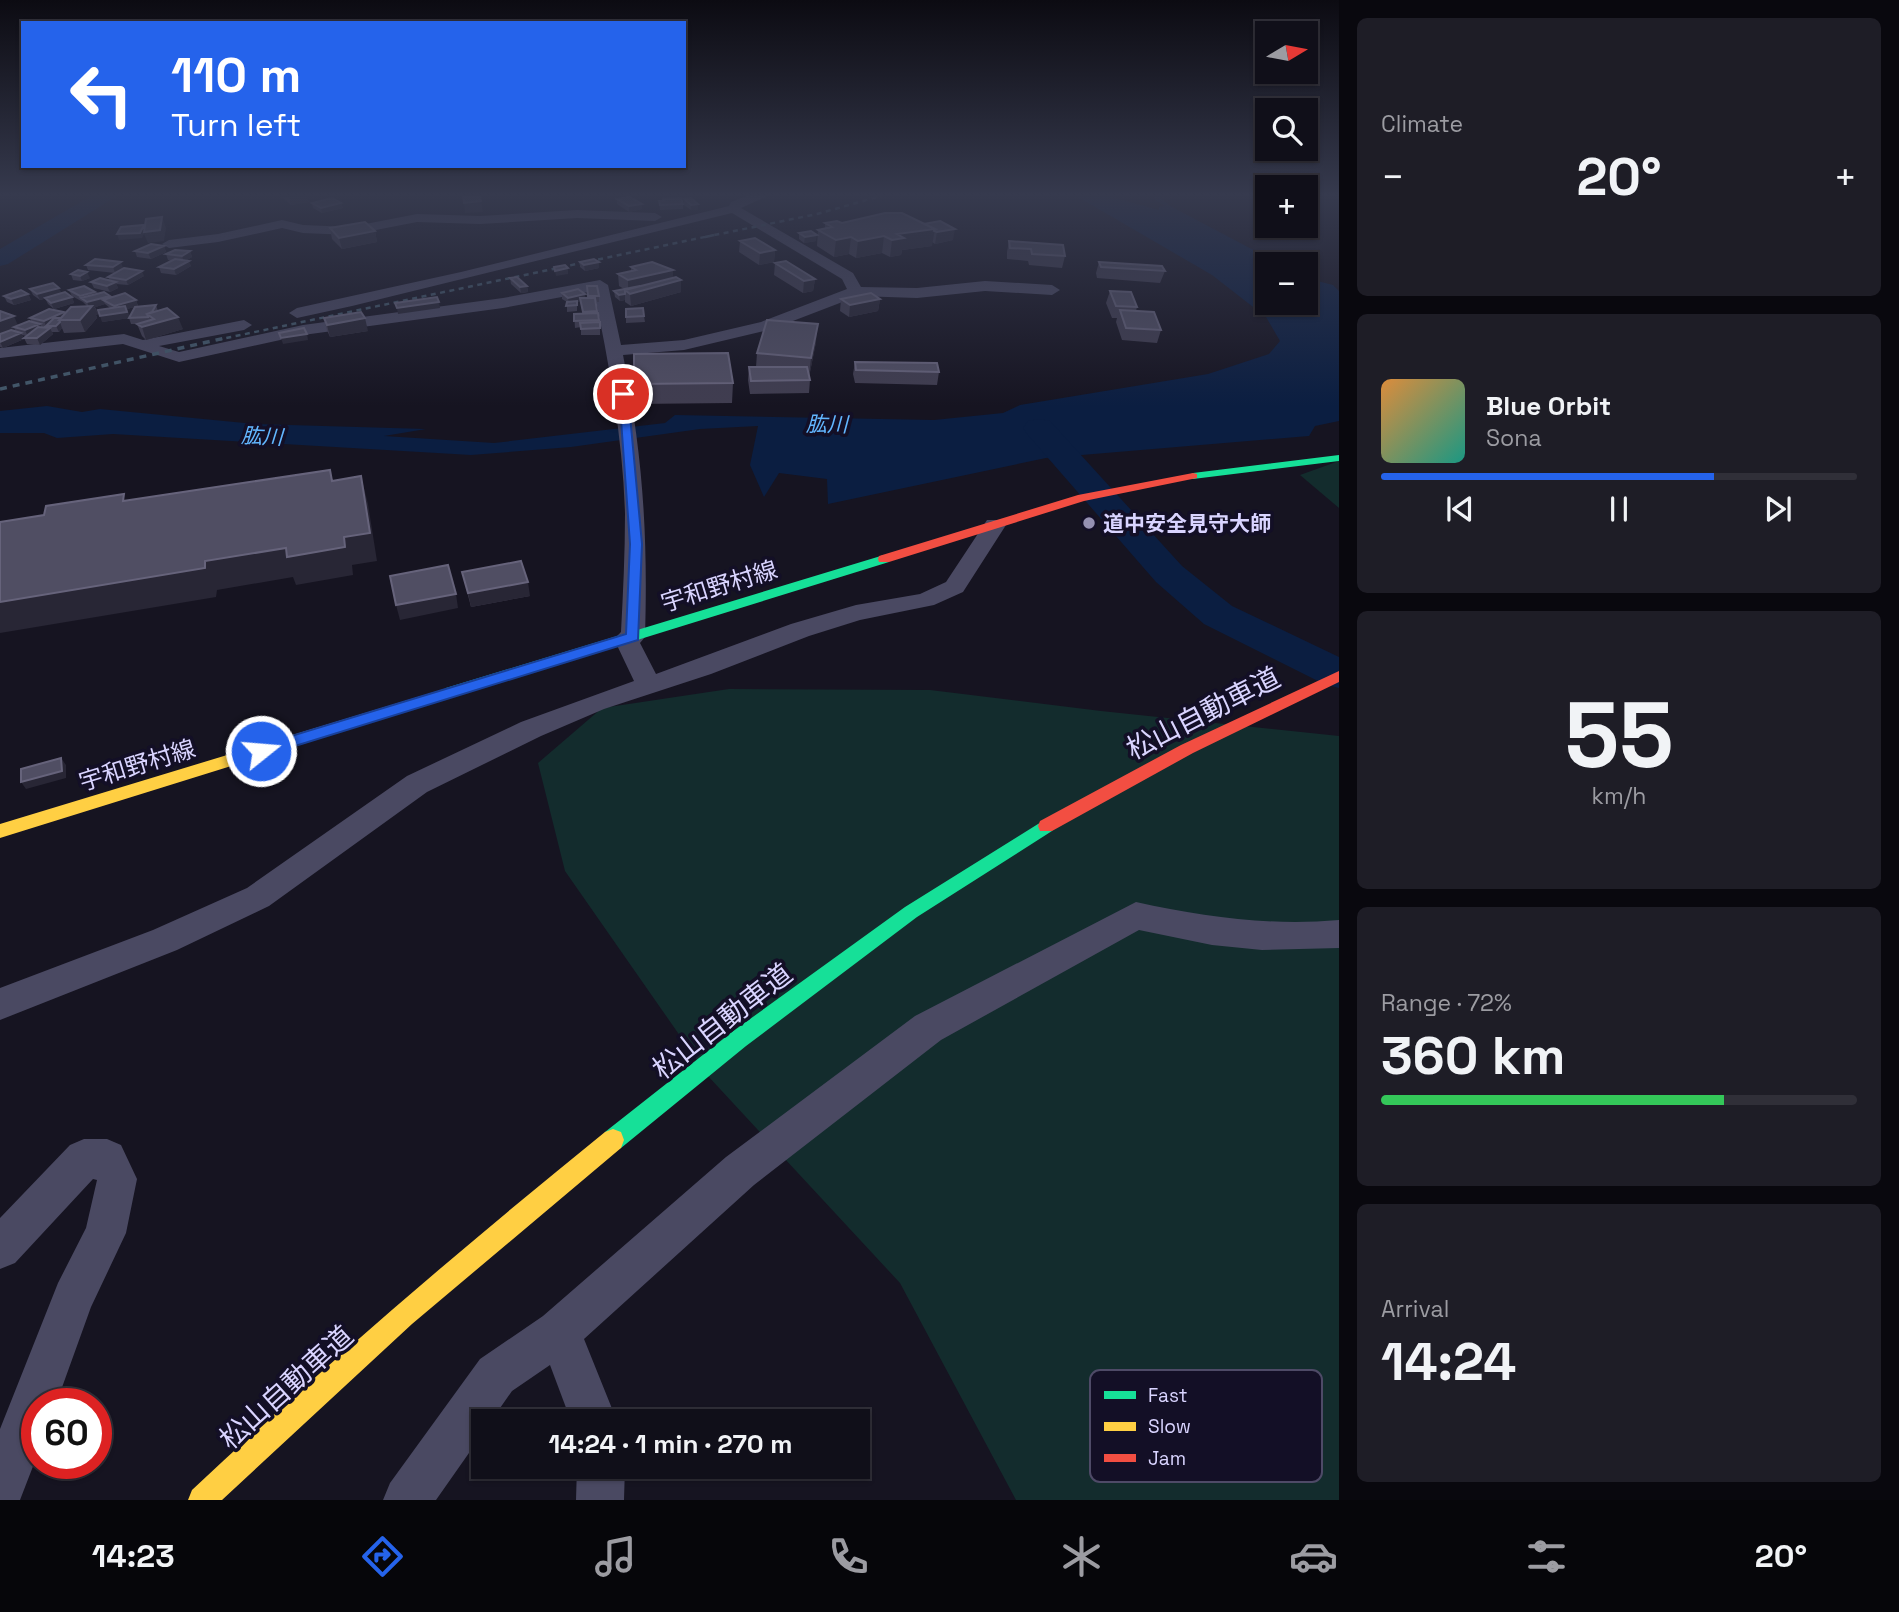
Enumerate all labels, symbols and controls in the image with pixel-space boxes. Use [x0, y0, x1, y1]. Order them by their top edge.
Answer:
north arrow [1255, 21, 1318, 84]
map controls [1255, 21, 1318, 315]
text: 110 m [171, 44, 301, 106]
icon: left [56, 49, 147, 140]
button: search [1255, 98, 1318, 161]
text: Turn left [171, 105, 301, 145]
text: Climate [1381, 109, 1463, 139]
text: 20° [1576, 144, 1662, 210]
text: − [1381, 153, 1405, 201]
text: + [1833, 153, 1857, 201]
button: + [1255, 175, 1318, 238]
button: − [1255, 252, 1318, 315]
pin [593, 364, 653, 424]
icon: arrive [604, 375, 642, 413]
text: Blue Orbit [1486, 389, 1611, 423]
water label: 肱川 [806, 410, 850, 438]
water label: 肱川 [240, 421, 286, 451]
text: Sona [1486, 423, 1542, 453]
icon: previous [1441, 490, 1479, 528]
icon: pause [1600, 490, 1638, 528]
icon: next [1759, 490, 1797, 528]
place label: 道中安全見守大師 [1103, 510, 1271, 537]
marker: 道中安全見守大師 [1081, 515, 1097, 531]
street label: 宇和野村線 [657, 554, 781, 618]
street label: 松山自動車道 [1120, 659, 1286, 767]
text: 55 [1564, 677, 1674, 794]
position arrow [224, 714, 298, 788]
street label: 宇和野村線 [75, 733, 199, 797]
text: km/h [1592, 781, 1646, 811]
street label: 松山自動車道 [645, 955, 799, 1087]
text: Range · 72% [1381, 988, 1512, 1018]
text: 360 km [1381, 1023, 1565, 1089]
text: Arrival [1381, 1294, 1449, 1324]
street label: 松山自動車道 [212, 1317, 360, 1457]
text: 14:24 [1381, 1329, 1516, 1395]
legend [1090, 1370, 1322, 1482]
text: Fast [1148, 1383, 1188, 1408]
speed limit sign: 60 [21, 1388, 112, 1479]
text: Slow [1148, 1414, 1191, 1439]
text: 14:24 · 1 min · 270 m [549, 1427, 792, 1461]
text: Jam [1148, 1446, 1186, 1471]
icon: directions [358, 1532, 407, 1581]
icon: music [591, 1532, 640, 1581]
icon: phone [824, 1532, 873, 1581]
icon: climate [1057, 1532, 1106, 1581]
icon: car [1289, 1532, 1338, 1581]
icon: filters [1522, 1532, 1571, 1581]
text: 14:23 [92, 1536, 175, 1576]
text: 20° [1755, 1536, 1807, 1576]

